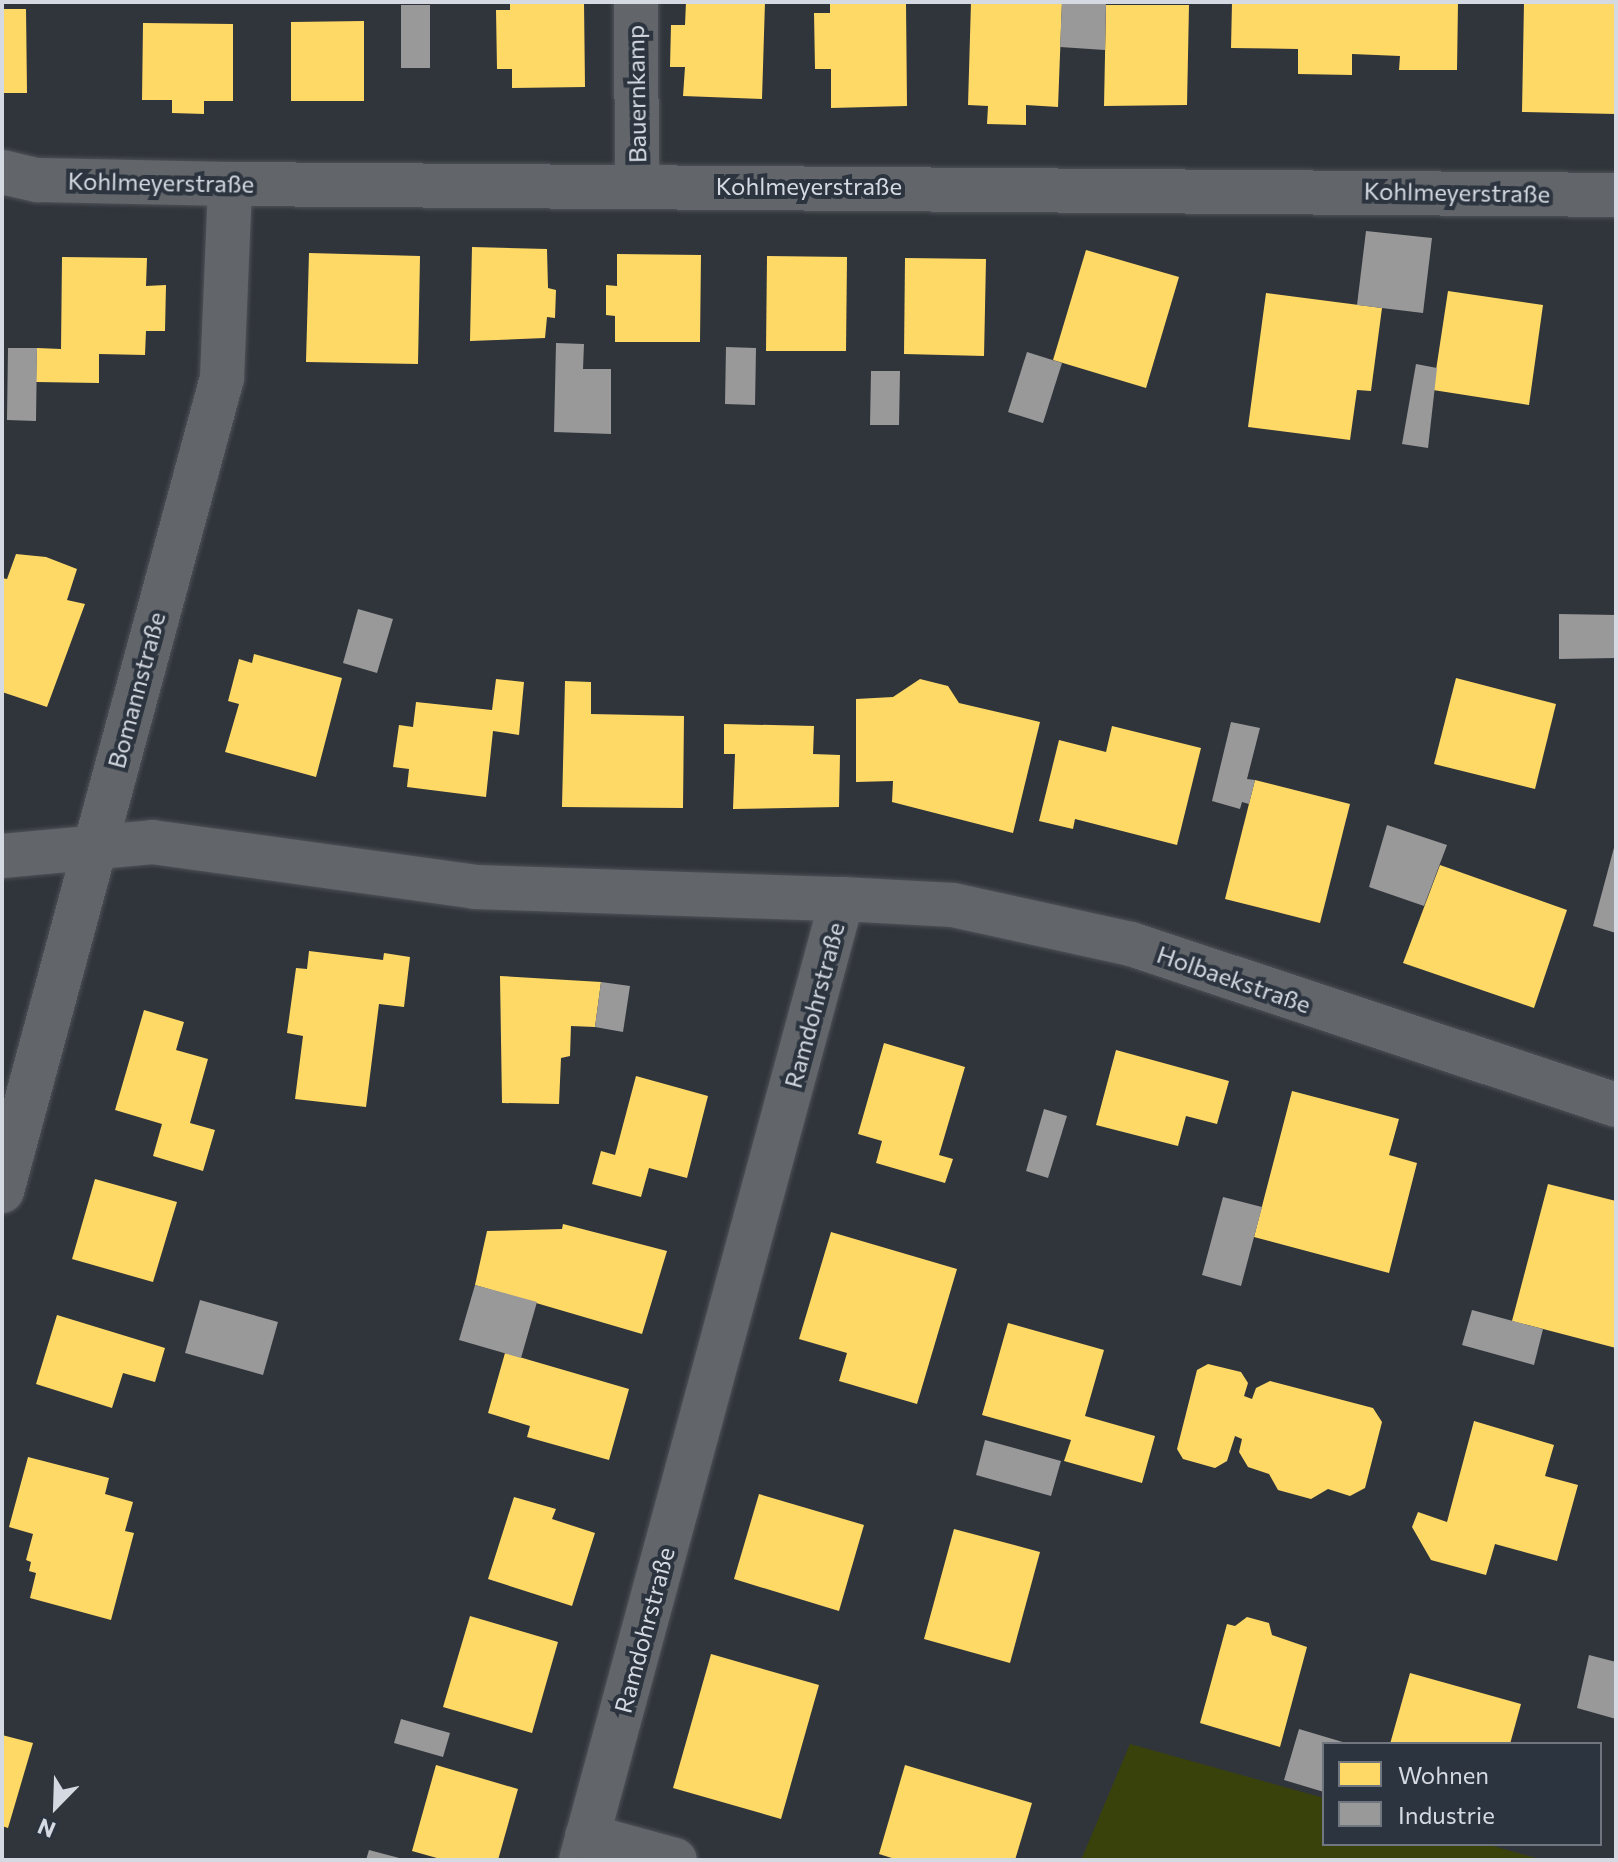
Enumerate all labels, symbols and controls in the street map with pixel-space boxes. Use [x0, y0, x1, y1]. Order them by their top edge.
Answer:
street label: Bauernkamp [620, 25, 652, 163]
street label: Kohlmeyerstraße [68, 166, 254, 198]
street label: Kohlmeyerstraße [716, 172, 902, 200]
street label: Kohlmeyerstraße [1364, 176, 1550, 208]
street label: Bomannstraße [101, 609, 171, 771]
street label: Ramdohrstraße [778, 919, 850, 1091]
street label: Holbaekstraße [1153, 939, 1315, 1019]
street label: Ramdohrstraße [608, 1544, 680, 1716]
legend [1322, 1742, 1602, 1846]
text: Wohnen [1398, 1760, 1489, 1789]
north arrow [16, 1766, 96, 1846]
text: Industrie [1398, 1800, 1495, 1829]
text: N [34, 1813, 59, 1844]

